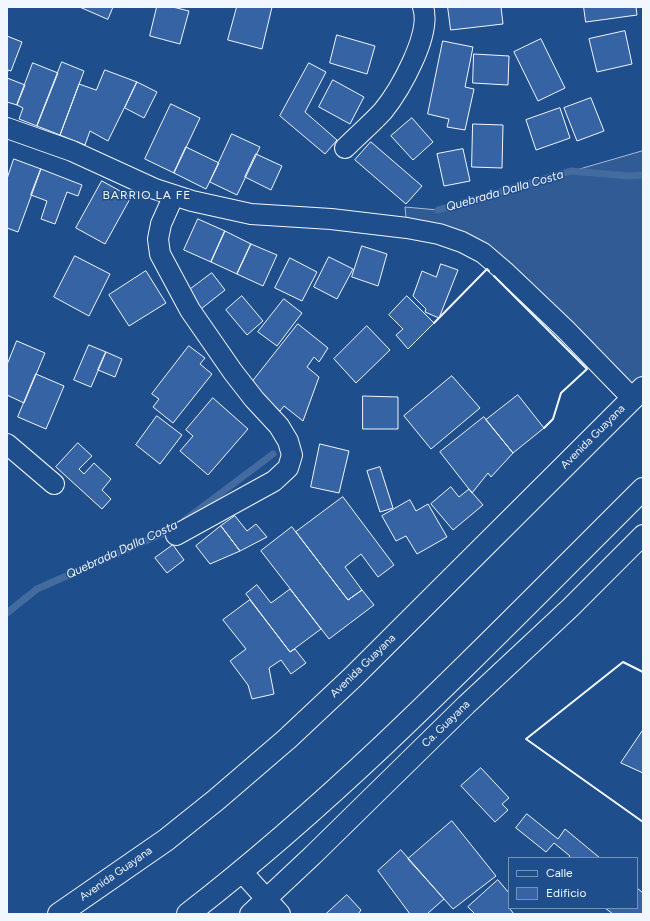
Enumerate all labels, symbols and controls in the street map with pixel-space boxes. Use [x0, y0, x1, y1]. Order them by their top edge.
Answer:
water label: Quebrada Dalla Costa [445, 167, 565, 215]
district label: BARRIO LA FE [103, 188, 191, 202]
street label: Avenida Guayana [558, 402, 628, 472]
water label: Quebrada Dalla Costa [64, 518, 180, 582]
street label: Avenida Guayana [328, 632, 398, 700]
street label: Ca. Guayana [419, 698, 473, 750]
street label: Avenida Guayana [77, 844, 155, 904]
legend [508, 857, 638, 909]
text: Calle [546, 866, 573, 880]
text: Edificio [546, 886, 586, 900]

